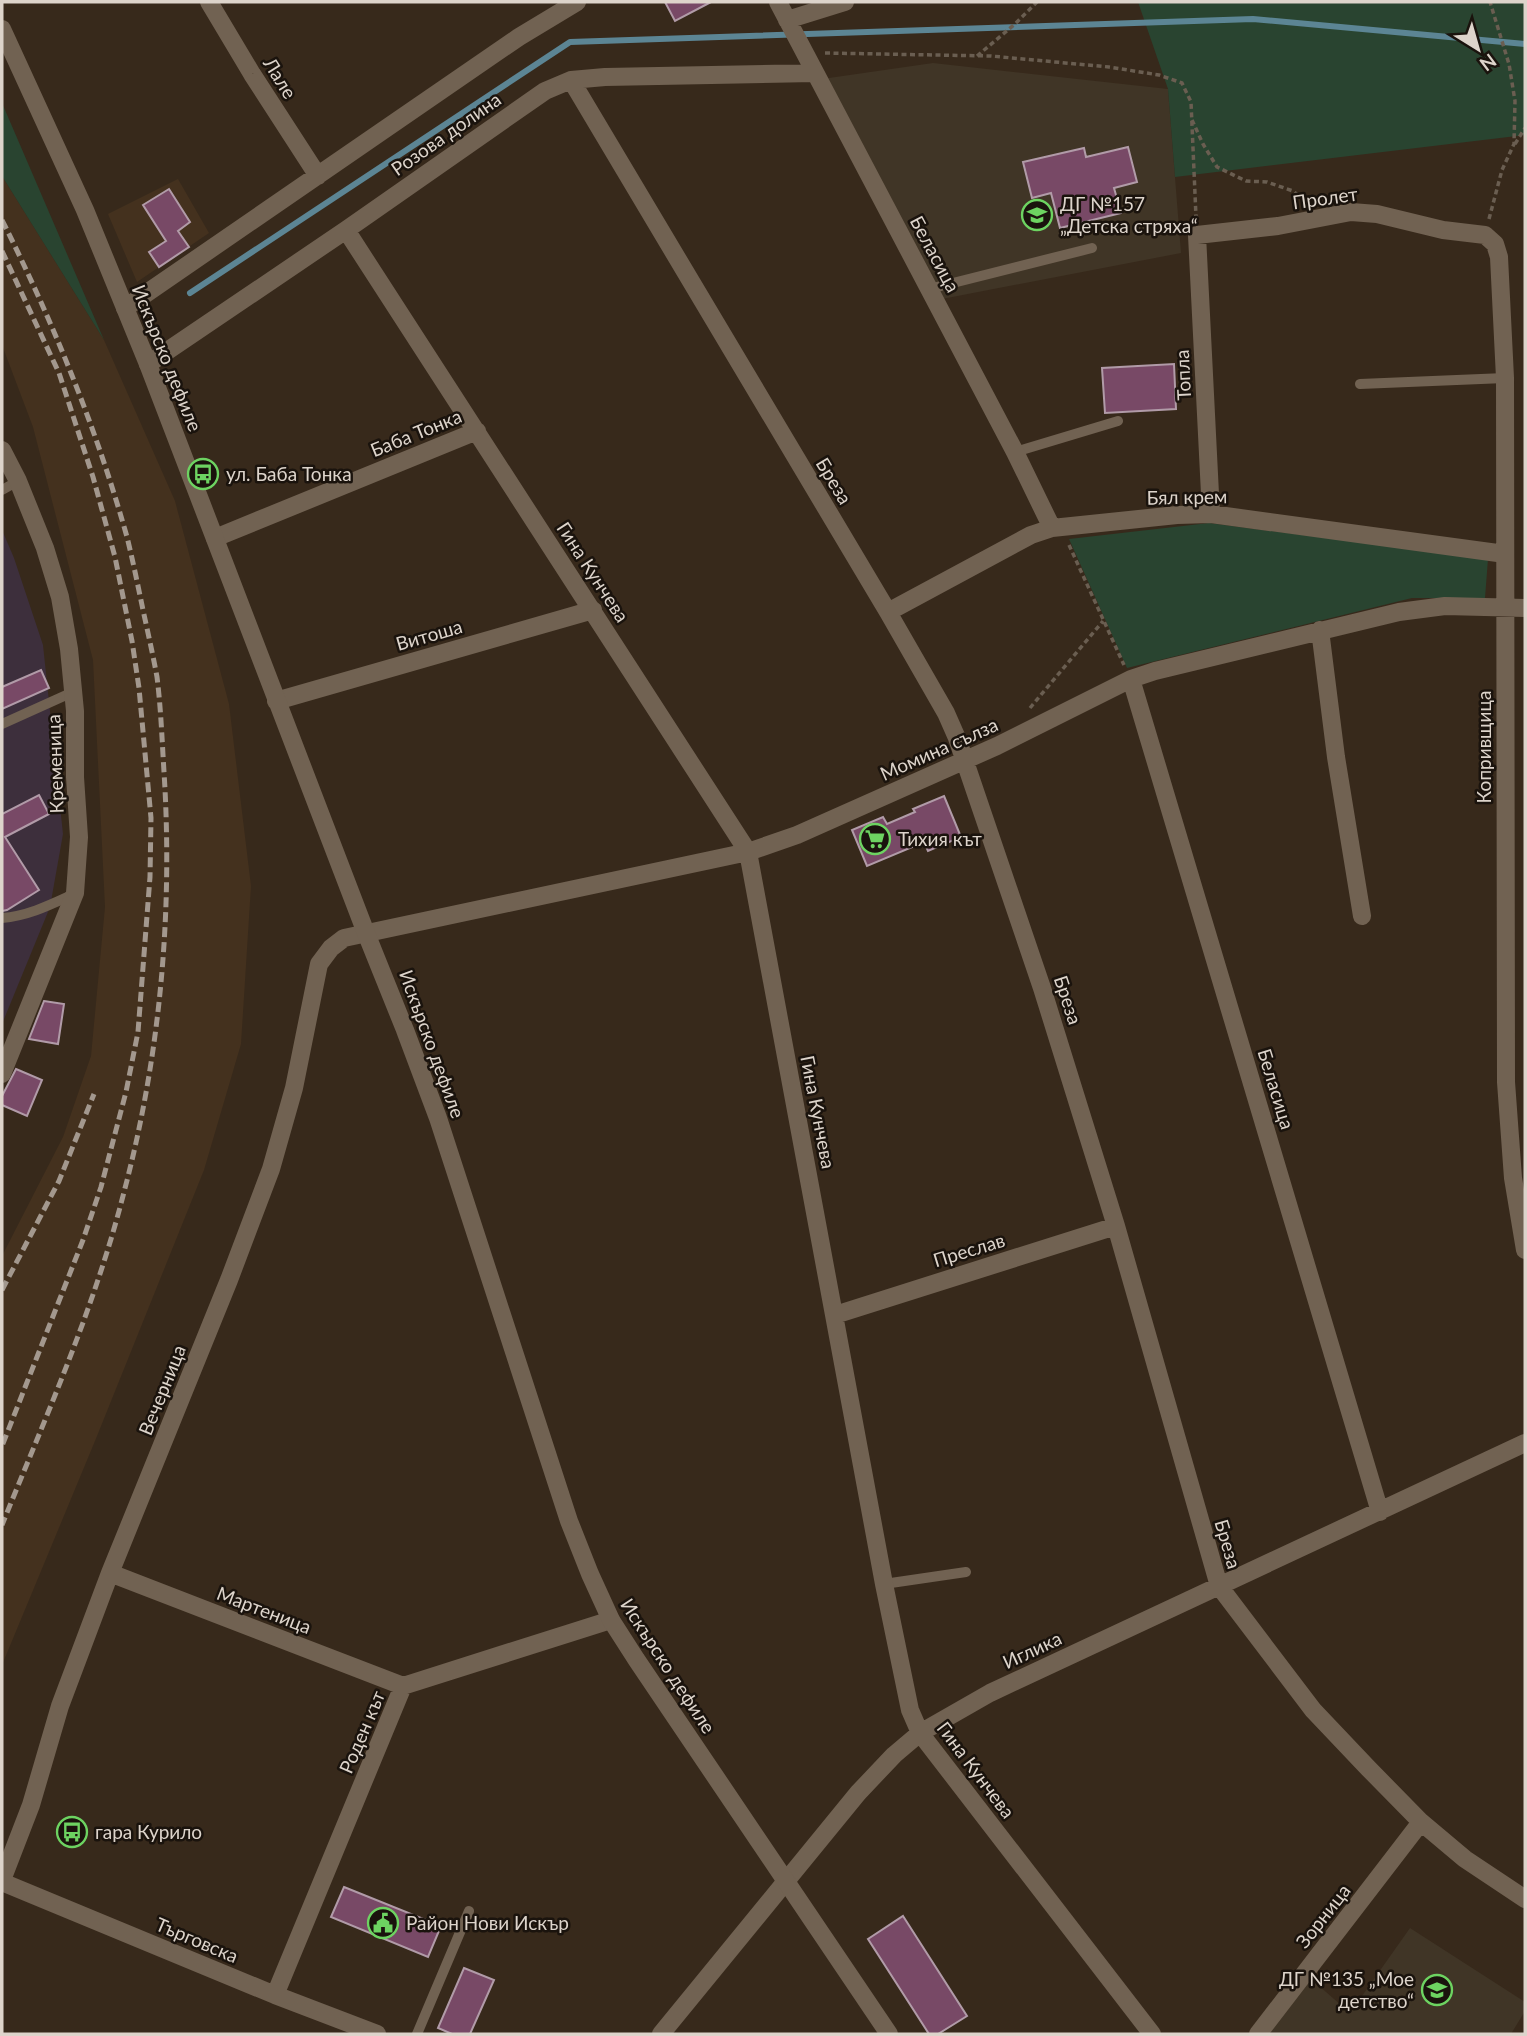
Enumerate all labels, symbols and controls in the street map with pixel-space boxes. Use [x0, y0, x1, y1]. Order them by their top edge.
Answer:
north arrow [1443, 14, 1513, 84]
text: N [1476, 49, 1501, 77]
street label: Лале [258, 52, 302, 103]
street label: Розова долина [386, 87, 505, 180]
street label: Пролет [1291, 181, 1359, 213]
place label: ДГ №157 „Детска стряха“ [1060, 192, 1198, 237]
school or university icon: ДГ №157 „Детска стряха“ [1020, 198, 1054, 232]
street label: Беласица [906, 212, 965, 296]
street label: Искърско дефиле [128, 281, 207, 434]
street label: Топла [1170, 349, 1195, 401]
street label: Баба Тонка [367, 404, 465, 461]
street label: Бреза [812, 453, 857, 508]
bus stop icon: ул. Баба Тонка [186, 457, 220, 491]
place label: ул. Баба Тонка [226, 462, 352, 485]
street label: Бял крем [1146, 484, 1228, 509]
street label: Гина Кунчева [552, 517, 634, 626]
street label: Витоша [393, 614, 465, 655]
street label: Копривщица [1472, 691, 1495, 803]
street label: Момина сълза [876, 712, 1001, 785]
street label: Кременица [41, 714, 68, 814]
supermarket icon: Тихия кът [858, 822, 892, 856]
place label: Тихия кът [898, 827, 982, 850]
street label: Искърско дефиле [395, 967, 470, 1121]
street label: Бреза [1050, 972, 1087, 1027]
street label: Беласица [1253, 1046, 1300, 1132]
street label: Гина Кунчева [796, 1053, 841, 1170]
street label: Преслав [930, 1228, 1007, 1271]
street label: Вечерница [133, 1341, 190, 1438]
street label: Бреза [1210, 1517, 1246, 1571]
street label: Мартеница [214, 1581, 315, 1638]
street label: Искърско дефиле [616, 1594, 721, 1737]
street label: Иглика [999, 1626, 1065, 1673]
street label: Роден кът [334, 1687, 389, 1777]
street label: Гина Кунчева [933, 1717, 1020, 1823]
bus stop icon: гара Курило [55, 1815, 89, 1849]
place label: гара Курило [95, 1820, 202, 1843]
street label: Зорница [1291, 1879, 1355, 1952]
public building icon: Район Нови Искър [366, 1906, 400, 1940]
place label: Район Нови Искър [406, 1911, 569, 1934]
street label: Търговска [153, 1912, 242, 1967]
place label: ДГ №135 „Мое детство“ [1279, 1967, 1414, 2012]
school or university icon: ДГ №135 „Мое детство“ [1420, 1973, 1454, 2007]

